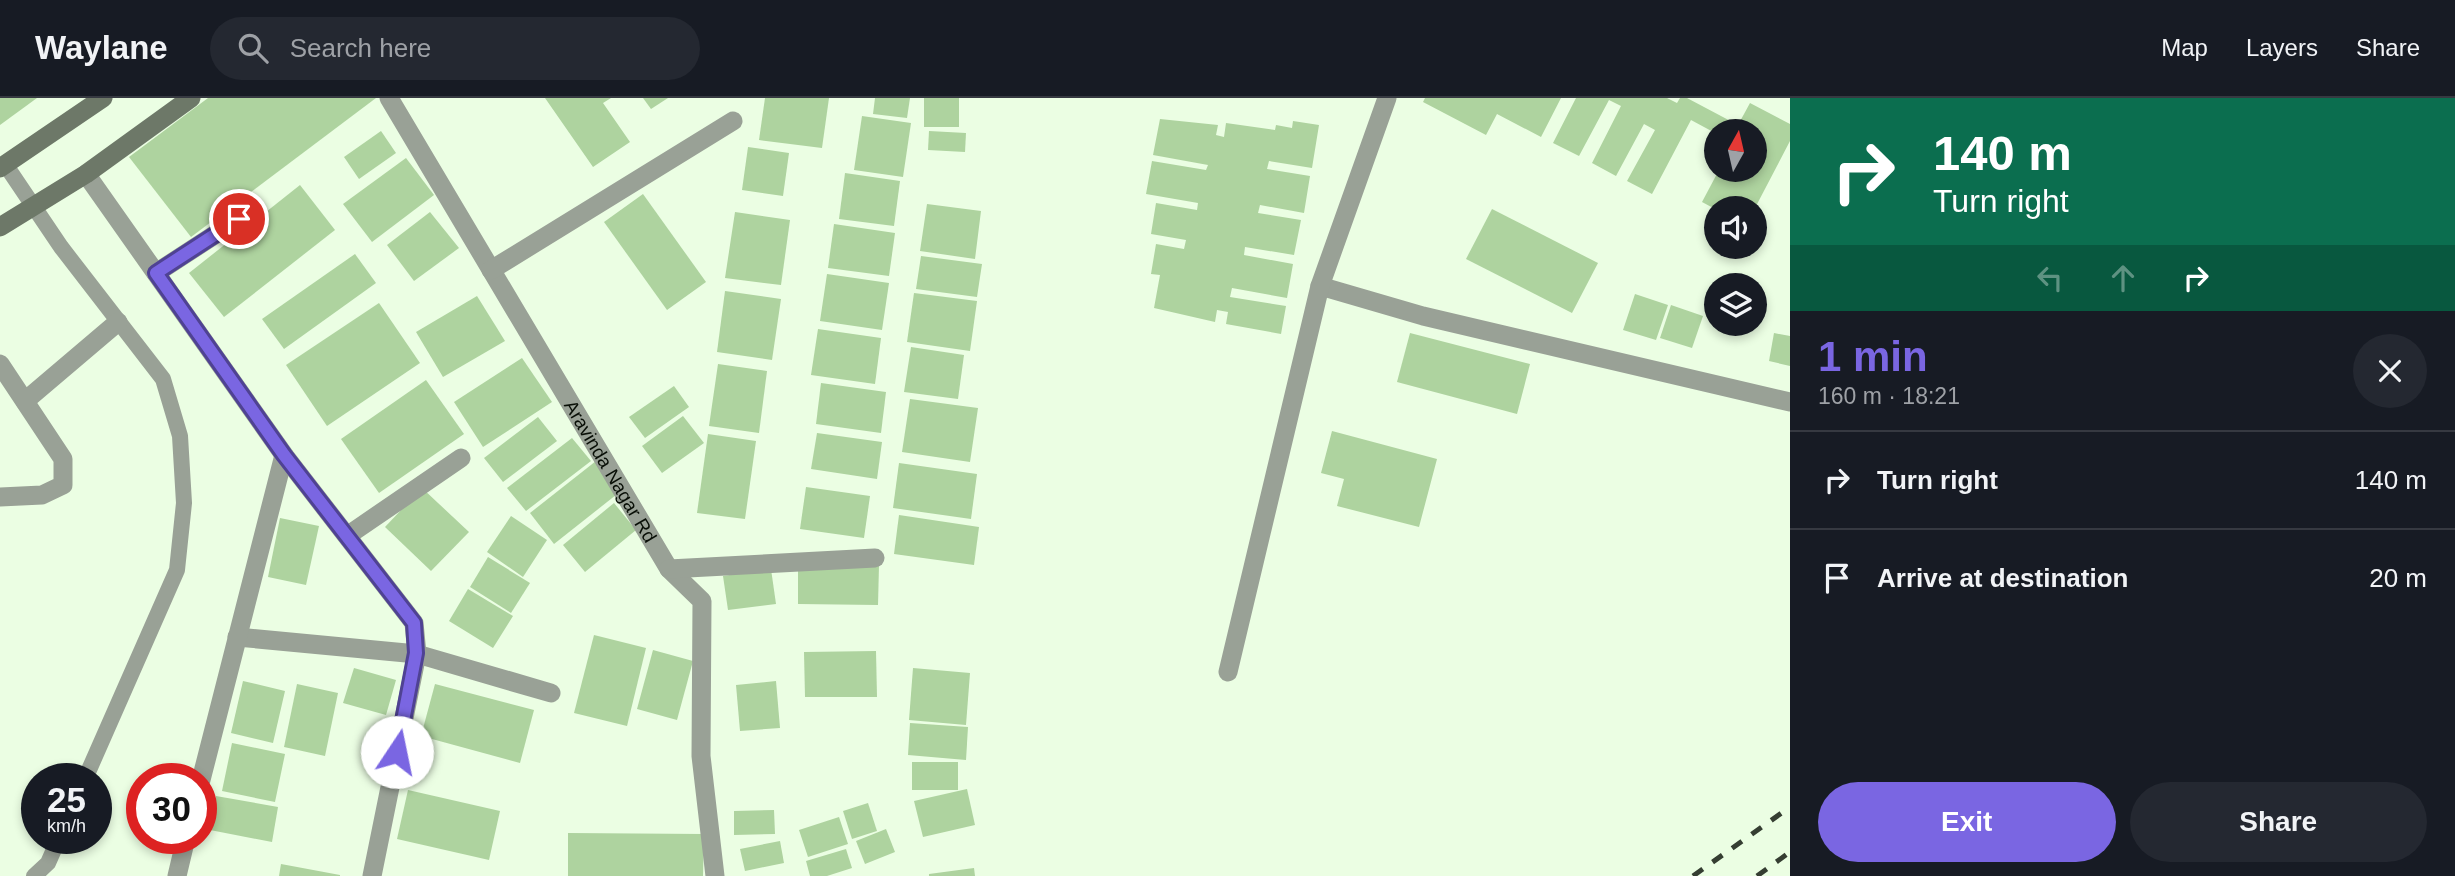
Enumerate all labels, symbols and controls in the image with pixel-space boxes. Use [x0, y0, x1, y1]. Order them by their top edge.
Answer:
search box [210, 17, 700, 80]
text: Waylane [35, 29, 168, 66]
icon: search [234, 29, 272, 67]
text: Search here [290, 33, 431, 63]
text: Map [2161, 34, 2208, 61]
text: Layers [2246, 34, 2318, 61]
text: Share [2356, 34, 2420, 61]
north arrow [1704, 119, 1768, 182]
map controls [1704, 119, 1767, 336]
icon: right [1818, 126, 1909, 217]
text: 140 m [1933, 126, 2072, 180]
text: Turn right [1933, 183, 2069, 219]
pin [209, 189, 269, 249]
button: sound [1704, 196, 1767, 259]
icon: arrive [220, 200, 258, 238]
icon: left [2031, 259, 2069, 297]
icon: ahead [2104, 259, 2142, 297]
icon: right [2177, 259, 2215, 297]
button: layers [1704, 273, 1767, 336]
text: 1 min [1818, 333, 1928, 380]
button: close [2353, 334, 2427, 408]
text: 160 m · 18:21 [1818, 383, 1960, 409]
street label: Aravinda Nagar Rd [560, 396, 661, 546]
icon: right [1818, 461, 1856, 499]
text: Turn right [1877, 465, 1998, 495]
text: 140 m [2355, 465, 2427, 495]
icon: arrive [1818, 559, 1856, 597]
text: Arrive at destination [1877, 563, 2128, 593]
text: 20 m [2369, 563, 2427, 593]
position arrow [360, 715, 434, 789]
speed limit sign: 30 [126, 763, 217, 854]
text: 25 [47, 780, 86, 819]
button: Exit [1818, 782, 2116, 862]
button: Share [2130, 782, 2427, 862]
text: km/h [47, 816, 86, 836]

